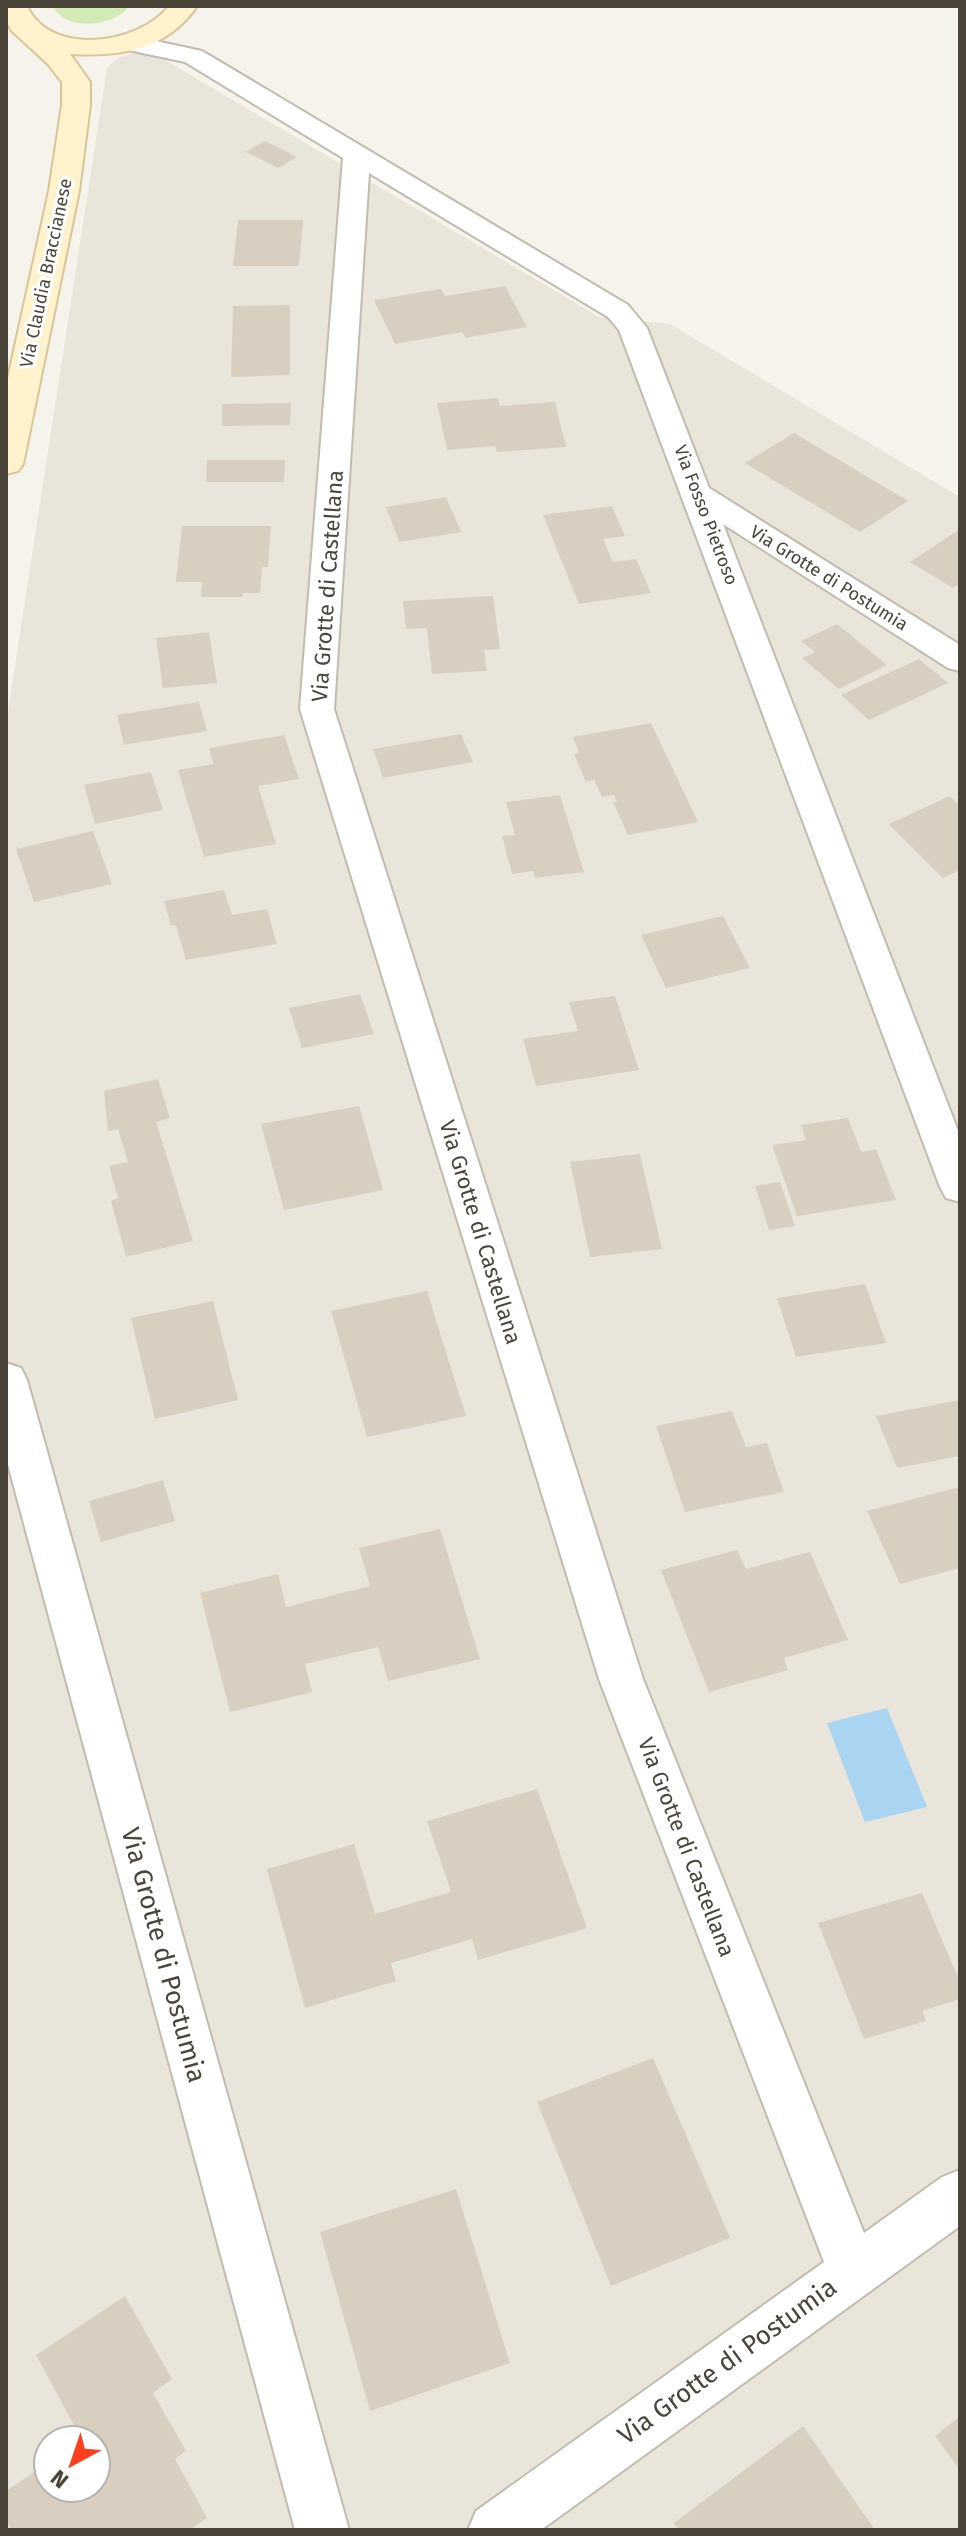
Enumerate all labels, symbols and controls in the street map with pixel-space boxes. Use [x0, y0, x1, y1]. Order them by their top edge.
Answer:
street label: Via Claudia Braccianese [15, 176, 77, 370]
street label: Via Fosso Pietroso [669, 442, 743, 588]
street label: Via Grotte di Castellana [306, 469, 349, 703]
street label: Via Grotte di Postumia [746, 520, 912, 636]
street label: Via Grotte di Castellana [434, 1117, 527, 1347]
street label: Via Grotte di Castellana [632, 1734, 741, 1961]
street label: Via Grotte di Postumia [115, 1824, 212, 2086]
street label: Via Grotte di Postumia [612, 2272, 843, 2451]
north arrow [32, 2424, 112, 2504]
text: N [45, 2464, 74, 2494]

